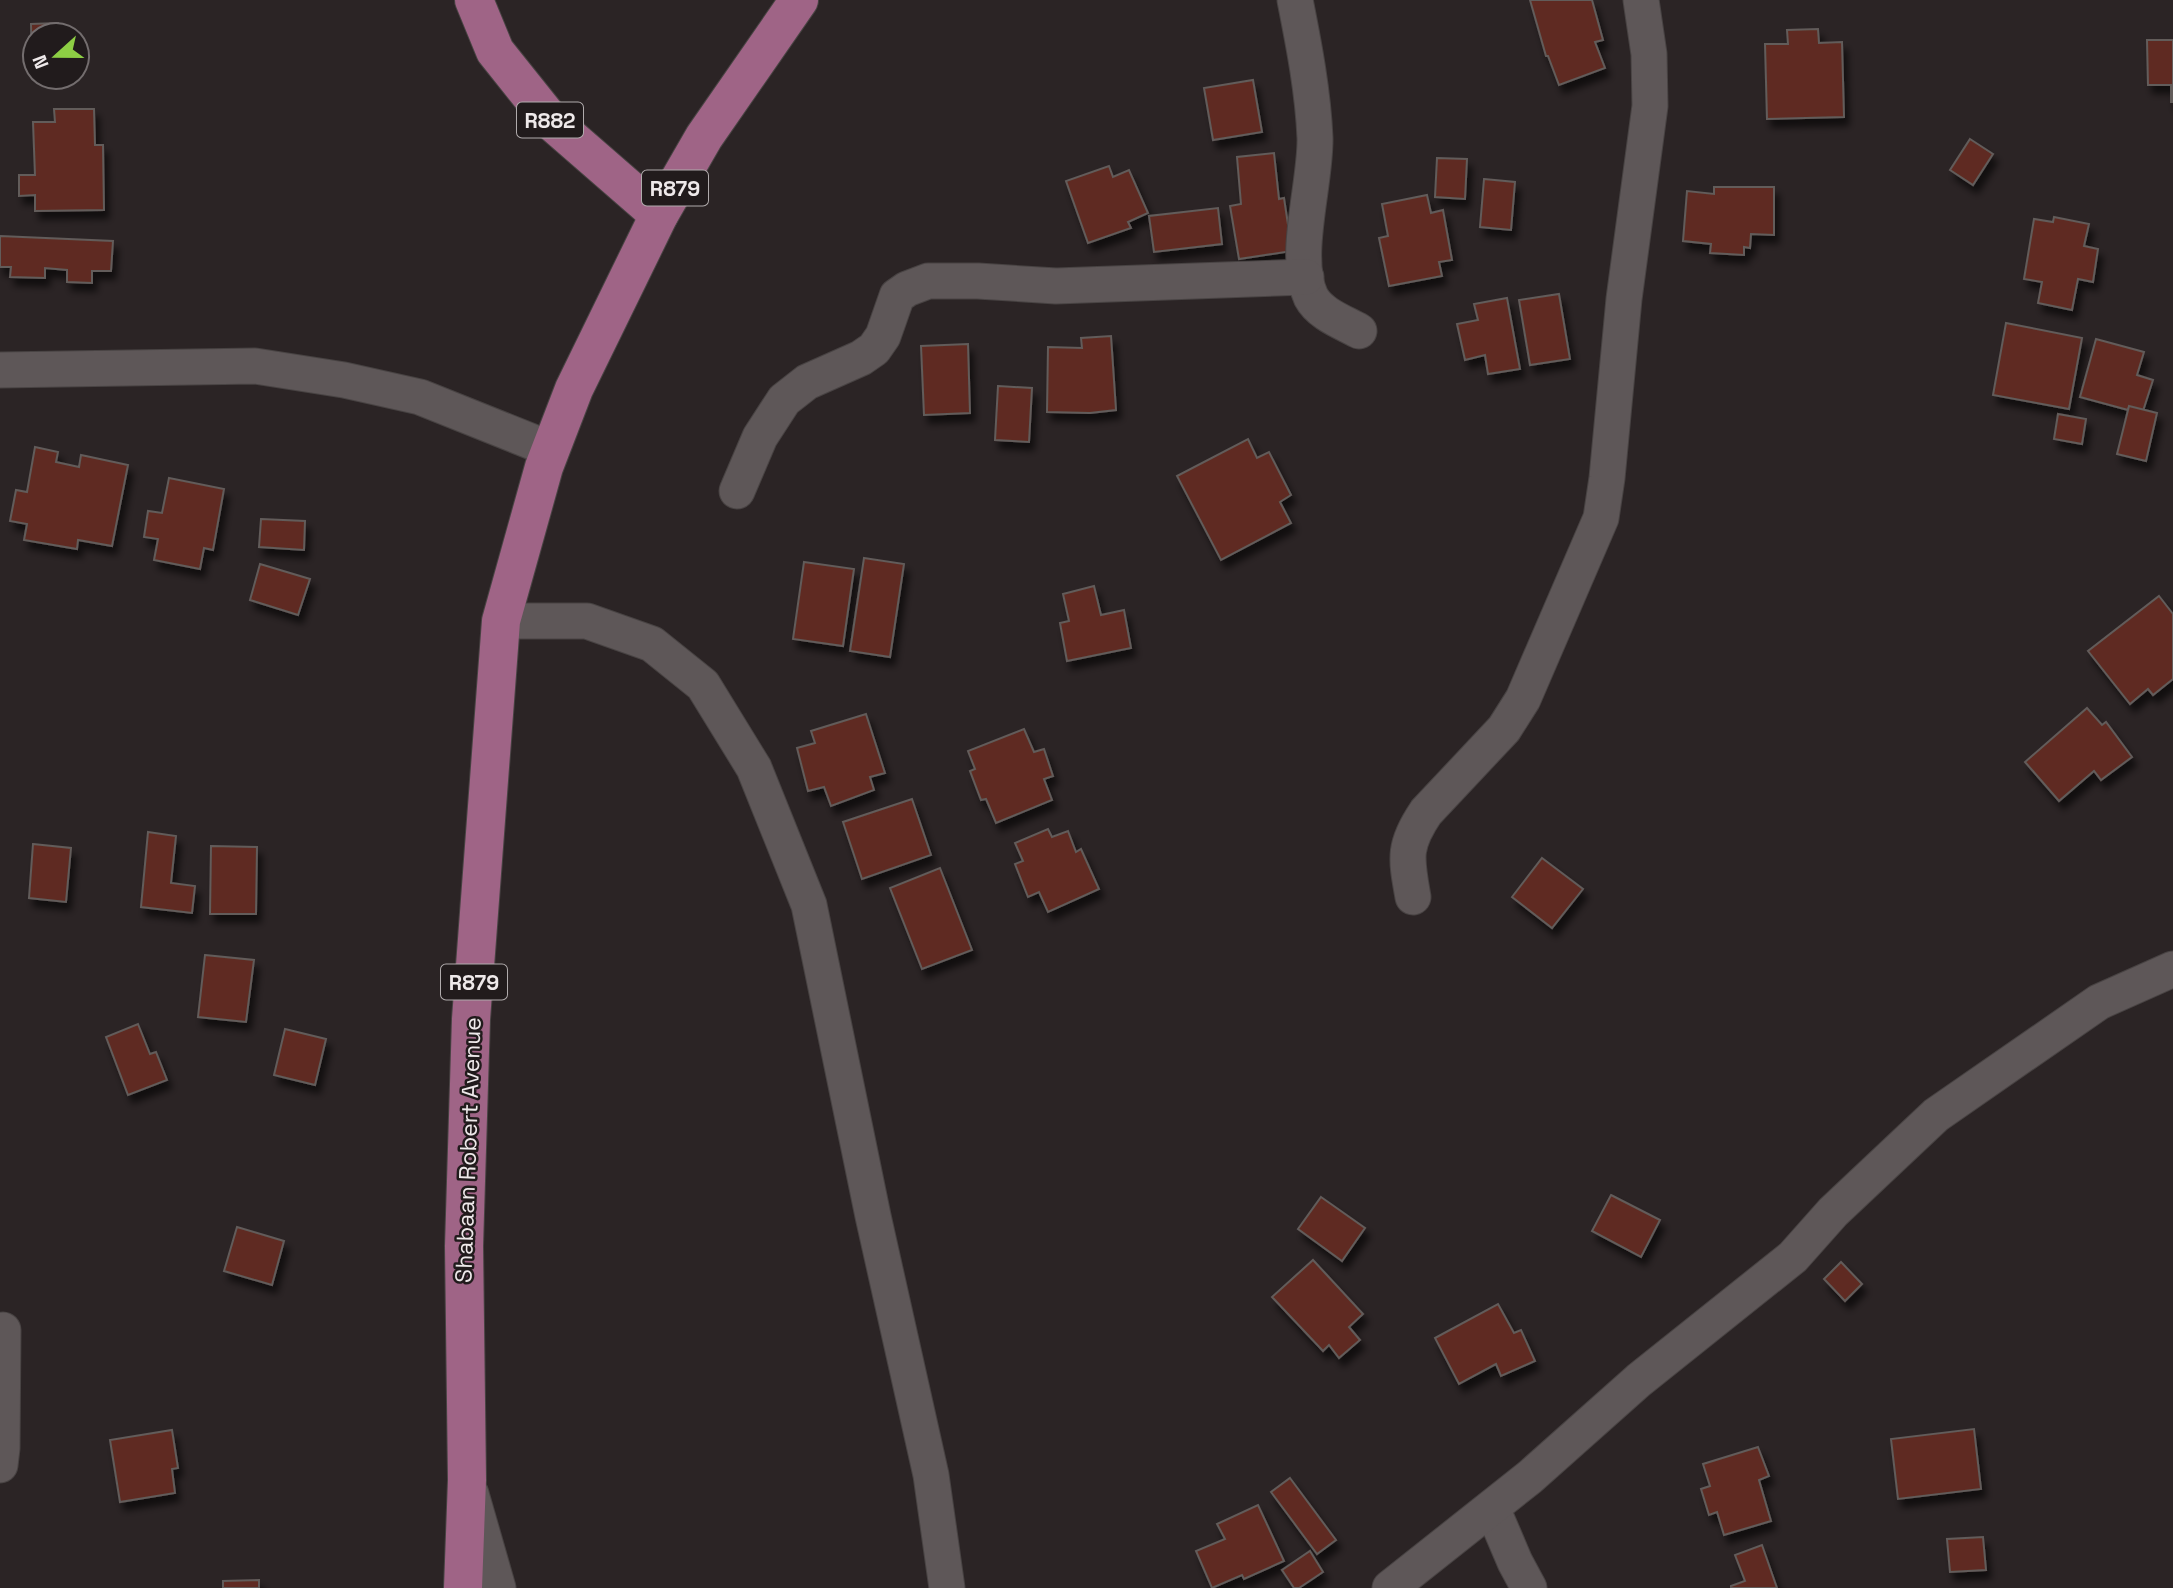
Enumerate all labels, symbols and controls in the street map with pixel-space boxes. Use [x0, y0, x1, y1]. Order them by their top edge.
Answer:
north arrow [21, 21, 91, 91]
text: N [27, 51, 55, 72]
road number: R882 [517, 102, 583, 138]
road number: R879 [642, 170, 708, 206]
road number: R879 [441, 964, 507, 1000]
street label: Shabaan Robert Avenue [448, 1017, 488, 1283]

